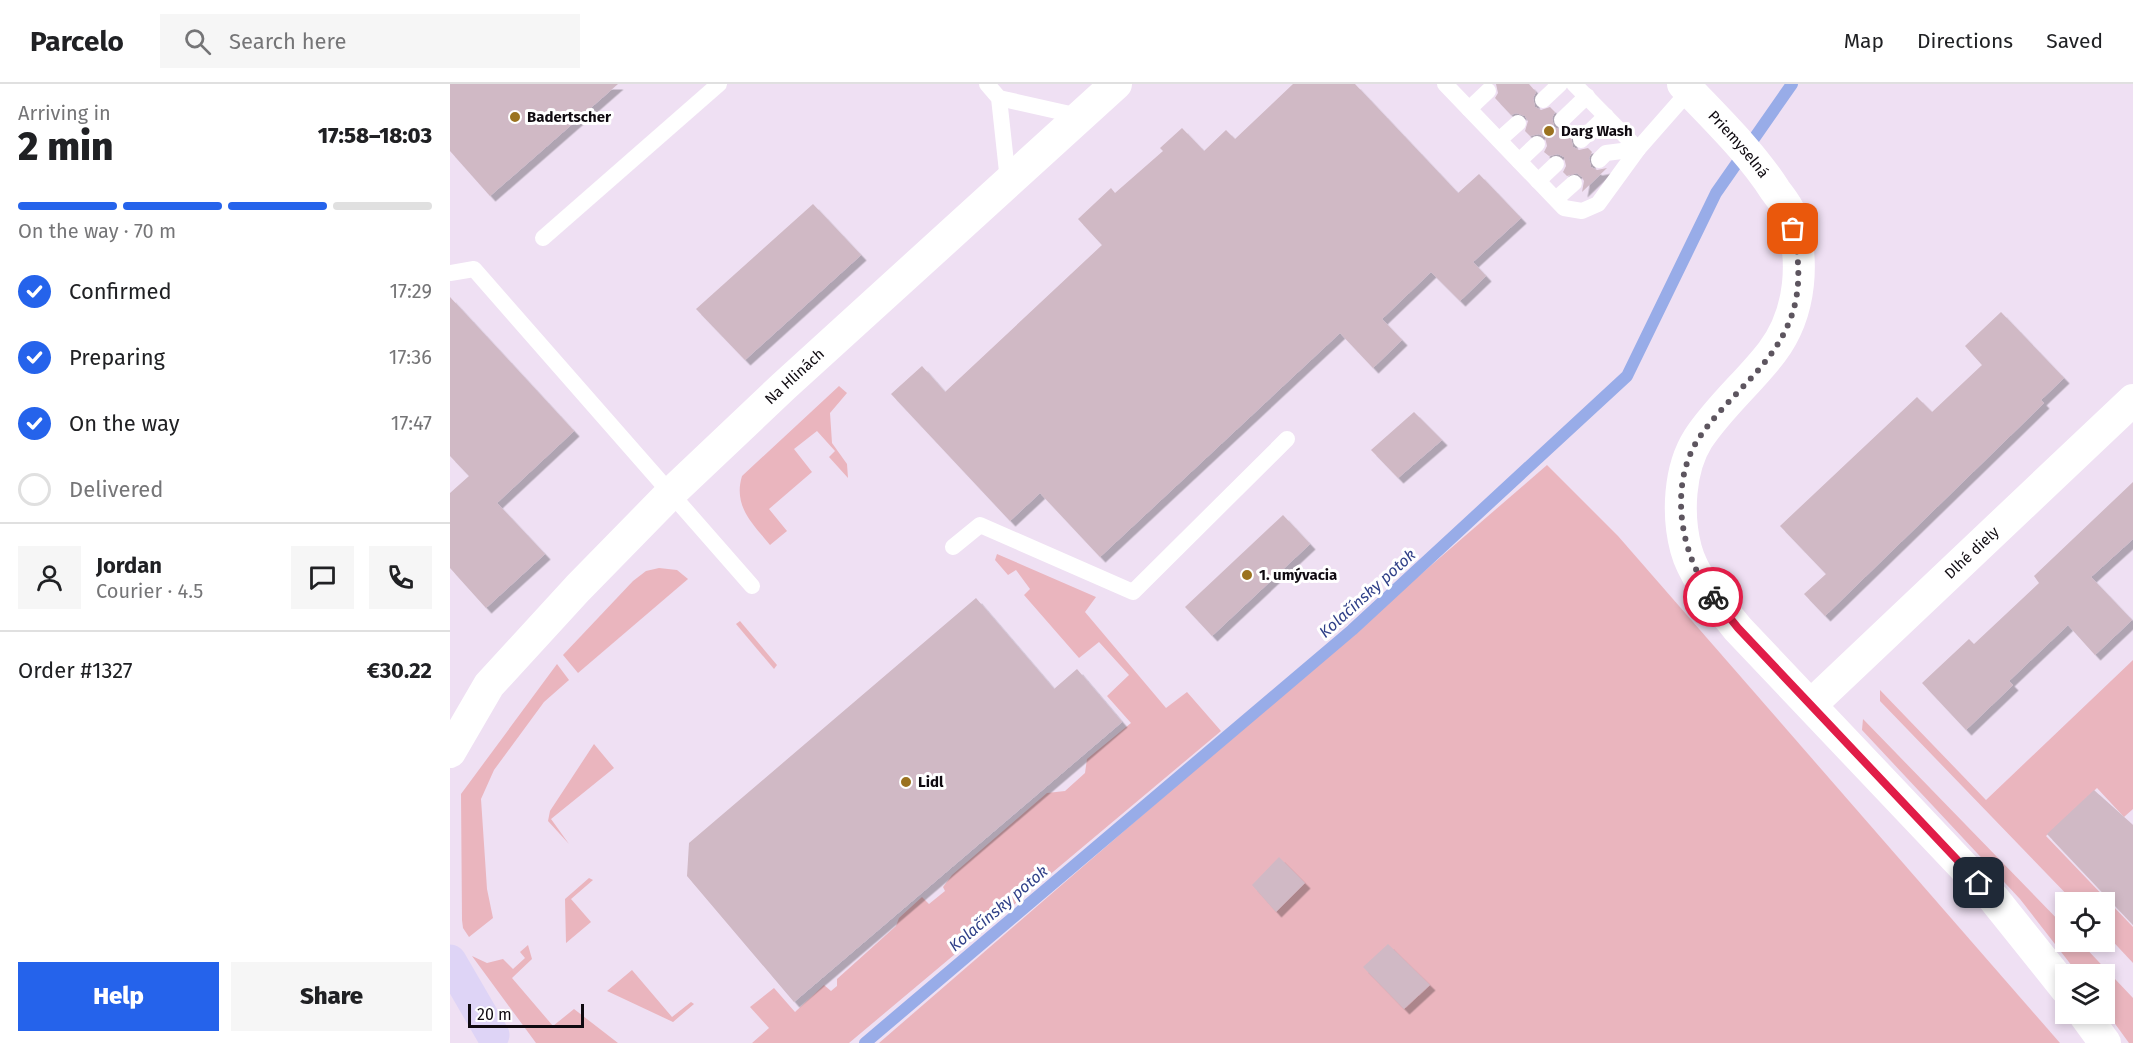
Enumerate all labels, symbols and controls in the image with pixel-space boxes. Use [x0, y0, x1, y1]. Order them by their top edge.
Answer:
search box [160, 14, 580, 68]
text: Parcelo [30, 25, 124, 58]
icon: search [181, 25, 214, 58]
text: Search here [229, 28, 346, 55]
text: Map [1844, 28, 1884, 54]
text: Directions [1917, 28, 2013, 54]
text: Saved [2046, 28, 2103, 54]
text: Arriving in [18, 101, 111, 125]
street label: Priemyselná [1704, 107, 1773, 181]
place label: Badertscher [527, 108, 612, 126]
marker: Badertscher [508, 110, 522, 124]
text: 17:58–18:03 [318, 122, 432, 149]
place label: Darg Wash [1561, 122, 1633, 140]
text: 2 min [18, 124, 114, 170]
marker: Darg Wash [1542, 124, 1556, 138]
pin [1767, 203, 1818, 254]
icon: bag [1776, 212, 1809, 245]
text: On the way · 70 m [18, 219, 176, 243]
icon: check [18, 275, 51, 308]
text: Confirmed [69, 278, 172, 305]
text: 17:29 [389, 279, 432, 303]
icon: check [18, 341, 51, 374]
text: Preparing [69, 344, 165, 371]
text: 17:36 [389, 345, 432, 369]
street label: Na Hlinách [761, 345, 828, 408]
icon: check [18, 407, 51, 440]
text: On the way [69, 410, 180, 437]
text: 17:47 [391, 411, 432, 435]
text: Delivered [69, 476, 164, 503]
street label: Dlhé diely [1941, 522, 2003, 583]
water label: Kolačínsky potok [1315, 545, 1420, 642]
button: person [18, 546, 81, 609]
button: chat [291, 546, 354, 609]
button: phone [369, 546, 432, 609]
text: Jordan [96, 552, 162, 579]
place label: 1. umývacia [1259, 566, 1337, 584]
courier [1683, 567, 1743, 627]
marker: 1. umývacia [1240, 568, 1254, 582]
text: Courier · 4.5 [96, 579, 203, 603]
icon: bike [1697, 581, 1730, 614]
text: Order #1327 [18, 657, 133, 684]
text: €30.22 [367, 657, 432, 684]
place label: Lidl [918, 773, 944, 791]
marker: Lidl [899, 775, 913, 789]
pin [1953, 857, 2004, 908]
water label: Kolačínsky potok [945, 861, 1052, 955]
icon: home [1962, 866, 1995, 899]
map controls [2055, 892, 2115, 1024]
button: locate [2055, 892, 2115, 952]
button: Help [18, 962, 219, 1031]
button: Share [231, 962, 432, 1031]
button: layers [2055, 964, 2115, 1024]
scale bar [468, 1001, 584, 1028]
text: 20 m [477, 1005, 512, 1024]

